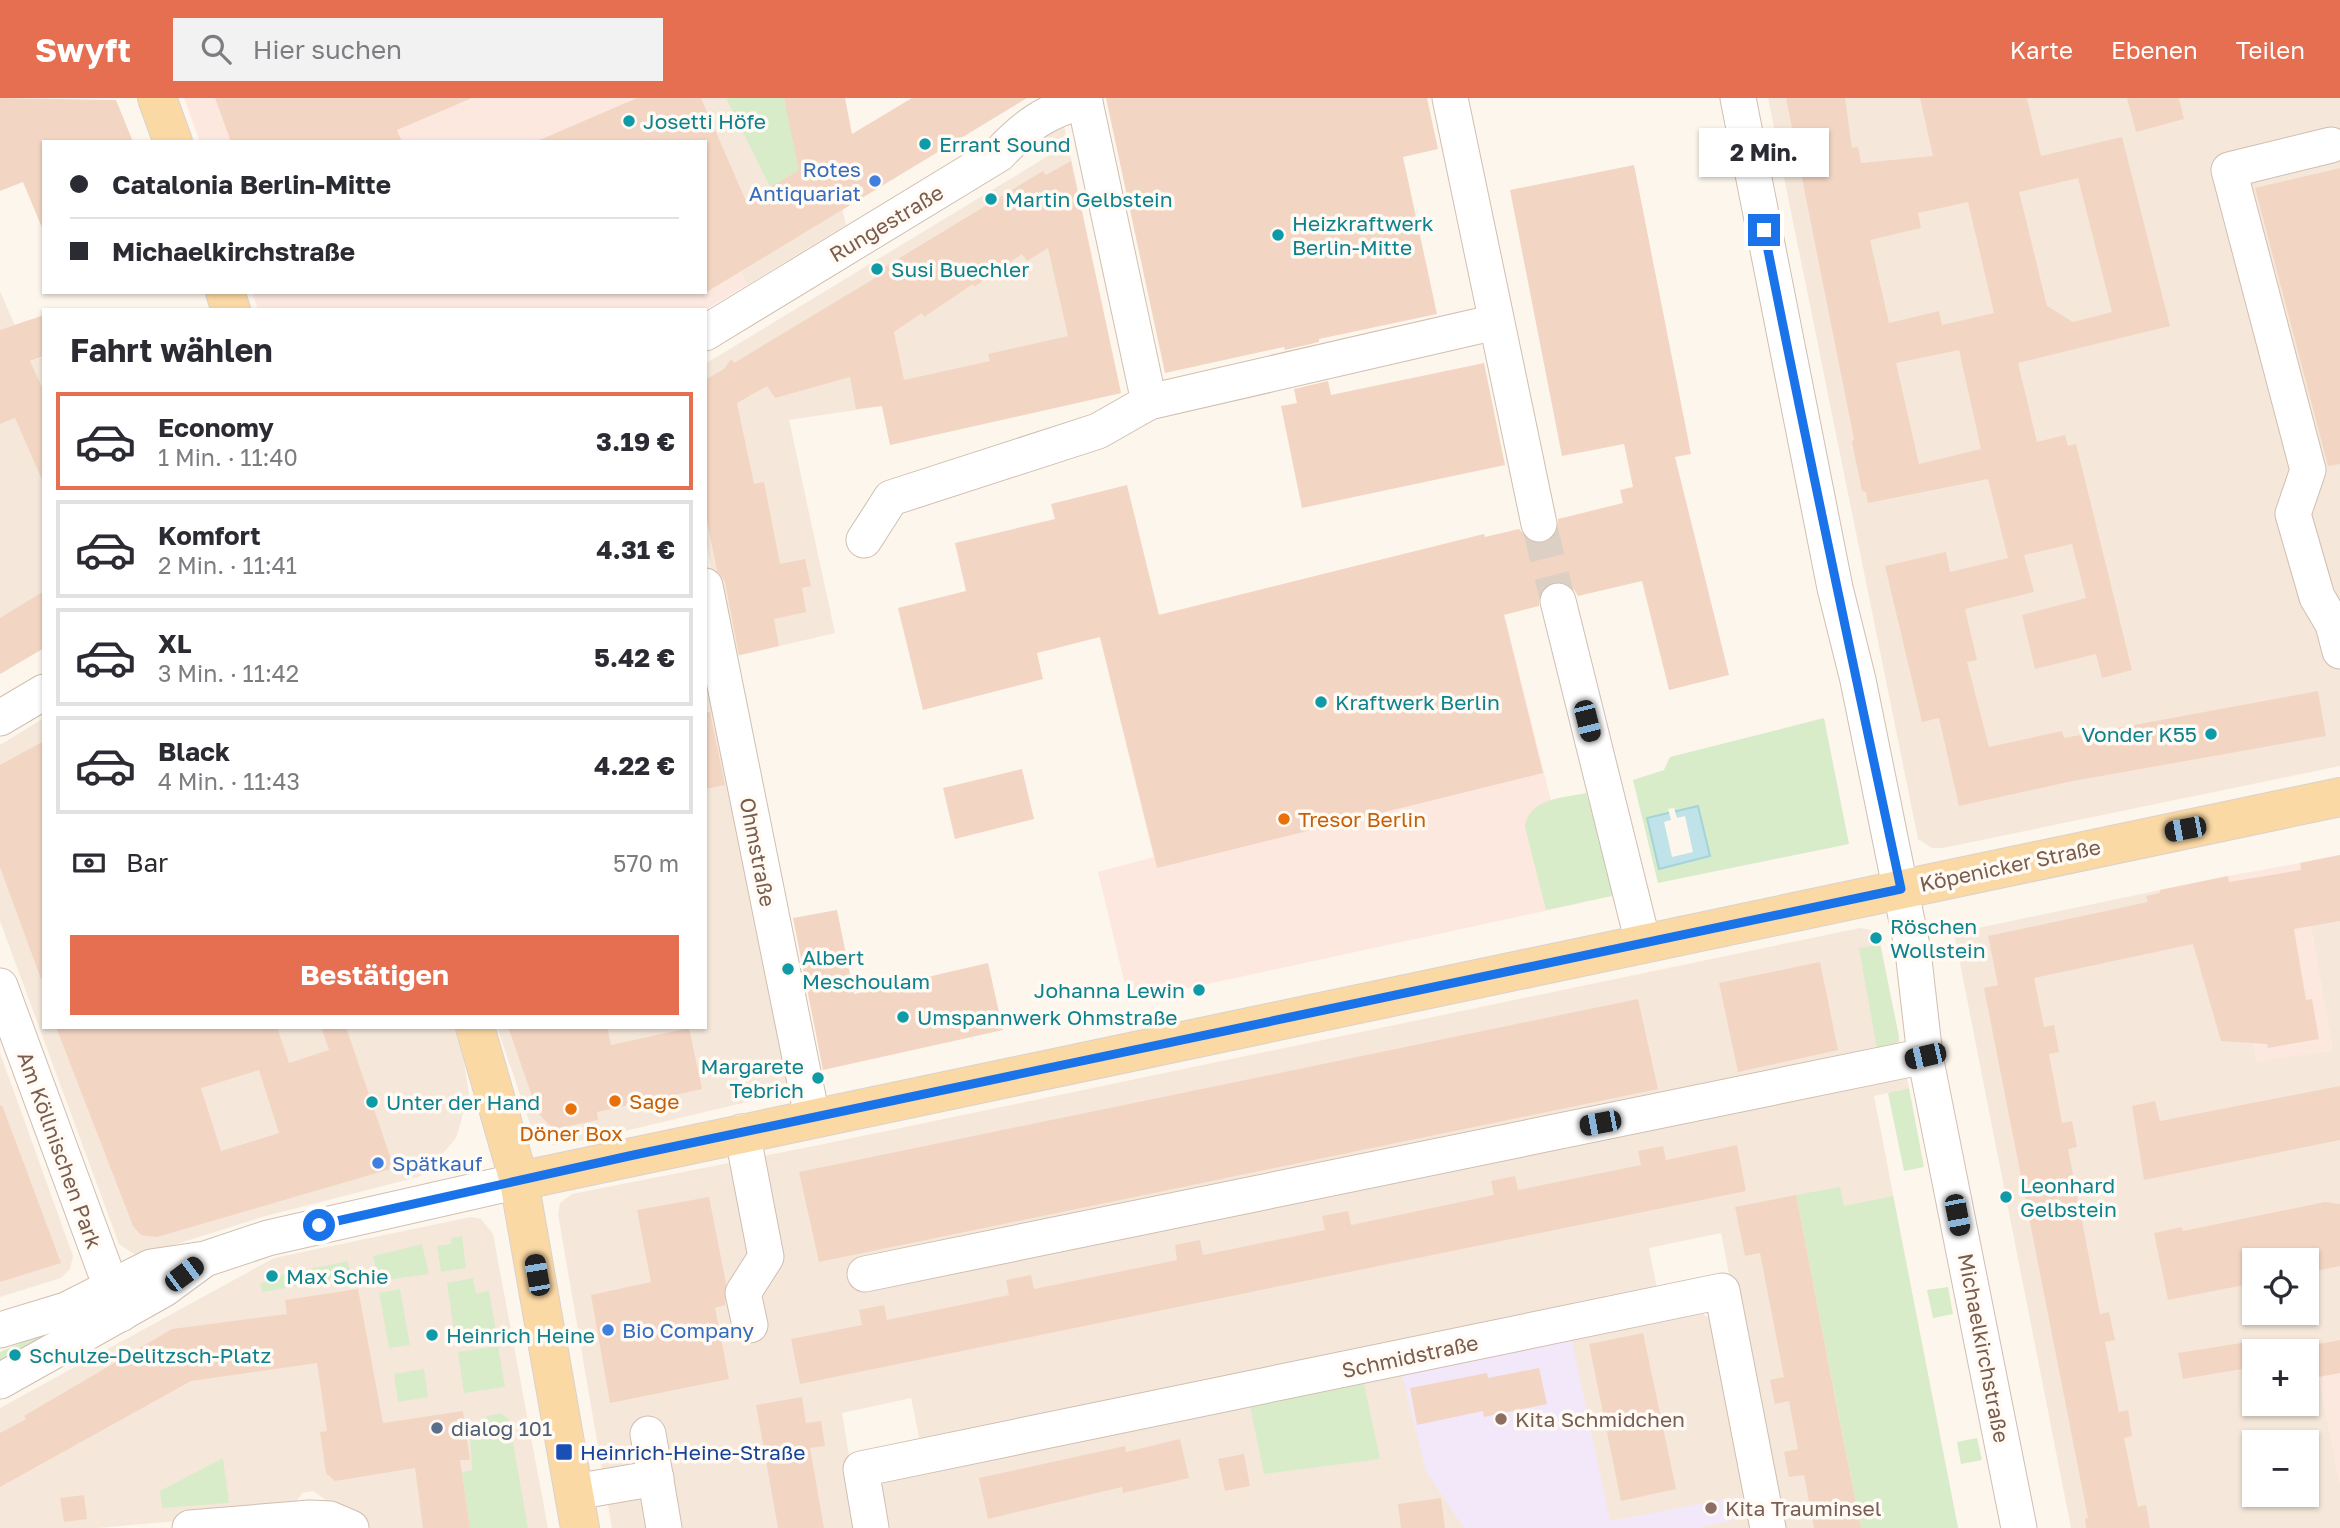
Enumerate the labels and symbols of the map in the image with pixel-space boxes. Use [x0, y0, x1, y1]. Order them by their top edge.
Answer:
place label: Josetti Höfe [643, 108, 766, 134]
marker: Josetti Höfe [621, 113, 637, 129]
callout: 2 Min. [1699, 129, 1829, 178]
place label: Errant Sound [939, 131, 1071, 157]
marker: Errant Sound [917, 136, 933, 152]
place label: Rotes Antiquariat [749, 156, 861, 206]
marker: Rotes Antiquariat [867, 173, 883, 189]
street label: Rungestraße [824, 179, 948, 267]
place label: Martin Gelbstein [1005, 186, 1173, 212]
marker: Martin Gelbstein [983, 191, 999, 207]
place label: Heizkraftwerk Berlin-Mitte [1292, 210, 1434, 260]
route end [1748, 214, 1780, 246]
marker: Heizkraftwerk Berlin-Mitte [1270, 227, 1286, 243]
place label: Susi Buechler [891, 256, 1029, 282]
marker: Susi Buechler [869, 261, 885, 277]
place label: Kraftwerk Berlin [1335, 689, 1500, 715]
marker: Kraftwerk Berlin [1313, 694, 1329, 710]
car [1572, 698, 1603, 744]
place label: Vonder K55 [2081, 721, 2197, 747]
marker: Vonder K55 [2203, 726, 2219, 742]
street label: Ohmstraße [735, 795, 781, 909]
place label: Tresor Berlin [1298, 806, 1426, 832]
marker: Tresor Berlin [1276, 811, 1292, 827]
car [2163, 815, 2208, 843]
street label: Köpenicker Straße [1917, 833, 2103, 897]
place label: Röschen Wollstein [1890, 913, 1986, 963]
marker: Röschen Wollstein [1868, 930, 1884, 946]
place label: Albert Meschoulam [802, 944, 930, 994]
marker: Albert Meschoulam [780, 961, 796, 977]
place label: Johanna Lewin [1034, 977, 1185, 1003]
marker: Johanna Lewin [1191, 982, 1207, 998]
place label: Umspannwerk Ohmstraße [917, 1004, 1178, 1030]
marker: Umspannwerk Ohmstraße [895, 1009, 911, 1025]
car [1903, 1041, 1948, 1071]
street label: Am Köllnischen Park [12, 1048, 108, 1252]
place label: Margarete Tebrich [701, 1053, 804, 1103]
marker: Margarete Tebrich [810, 1070, 826, 1086]
place label: Sage [629, 1088, 679, 1114]
place label: Unter der Hand [386, 1089, 540, 1115]
marker: Sage [607, 1093, 623, 1109]
marker: Unter der Hand [364, 1094, 380, 1110]
marker: Döner Box [563, 1101, 579, 1117]
car [1578, 1109, 1623, 1137]
place label: Döner Box [519, 1120, 623, 1146]
place label: Spätkauf [392, 1150, 483, 1176]
marker: Spätkauf [370, 1155, 386, 1171]
place label: Leonhard Gelbstein [2020, 1172, 2117, 1222]
marker: Leonhard Gelbstein [1998, 1189, 2014, 1205]
car [1943, 1192, 1972, 1238]
route start [303, 1209, 335, 1241]
street label: Michaelkirchstraße [1953, 1251, 2015, 1445]
car [524, 1252, 551, 1298]
car [161, 1253, 208, 1295]
place label: Max Schie [286, 1263, 388, 1289]
marker: Max Schie [264, 1268, 280, 1284]
place label: Bio Company [622, 1317, 754, 1343]
place label: Heinrich Heine [446, 1322, 595, 1348]
marker: Bio Company [600, 1322, 616, 1338]
marker: Heinrich Heine [424, 1327, 440, 1343]
street label: Schmidstraße [1339, 1329, 1481, 1383]
place label: Schulze-Delitzsch-Platz [29, 1342, 271, 1368]
marker: Schulze-Delitzsch-Platz [7, 1347, 23, 1363]
place label: Kita Schmidchen [1515, 1406, 1685, 1432]
marker: Kita Schmidchen [1493, 1411, 1509, 1427]
place label: dialog 101 [451, 1415, 552, 1441]
marker: dialog 101 [429, 1420, 445, 1436]
place label: Heinrich-Heine-Straße [580, 1439, 805, 1465]
marker: Heinrich-Heine-Straße [554, 1442, 574, 1462]
place label: Kita Trauminsel [1725, 1495, 1881, 1521]
marker: Kita Trauminsel [1703, 1500, 1719, 1516]

